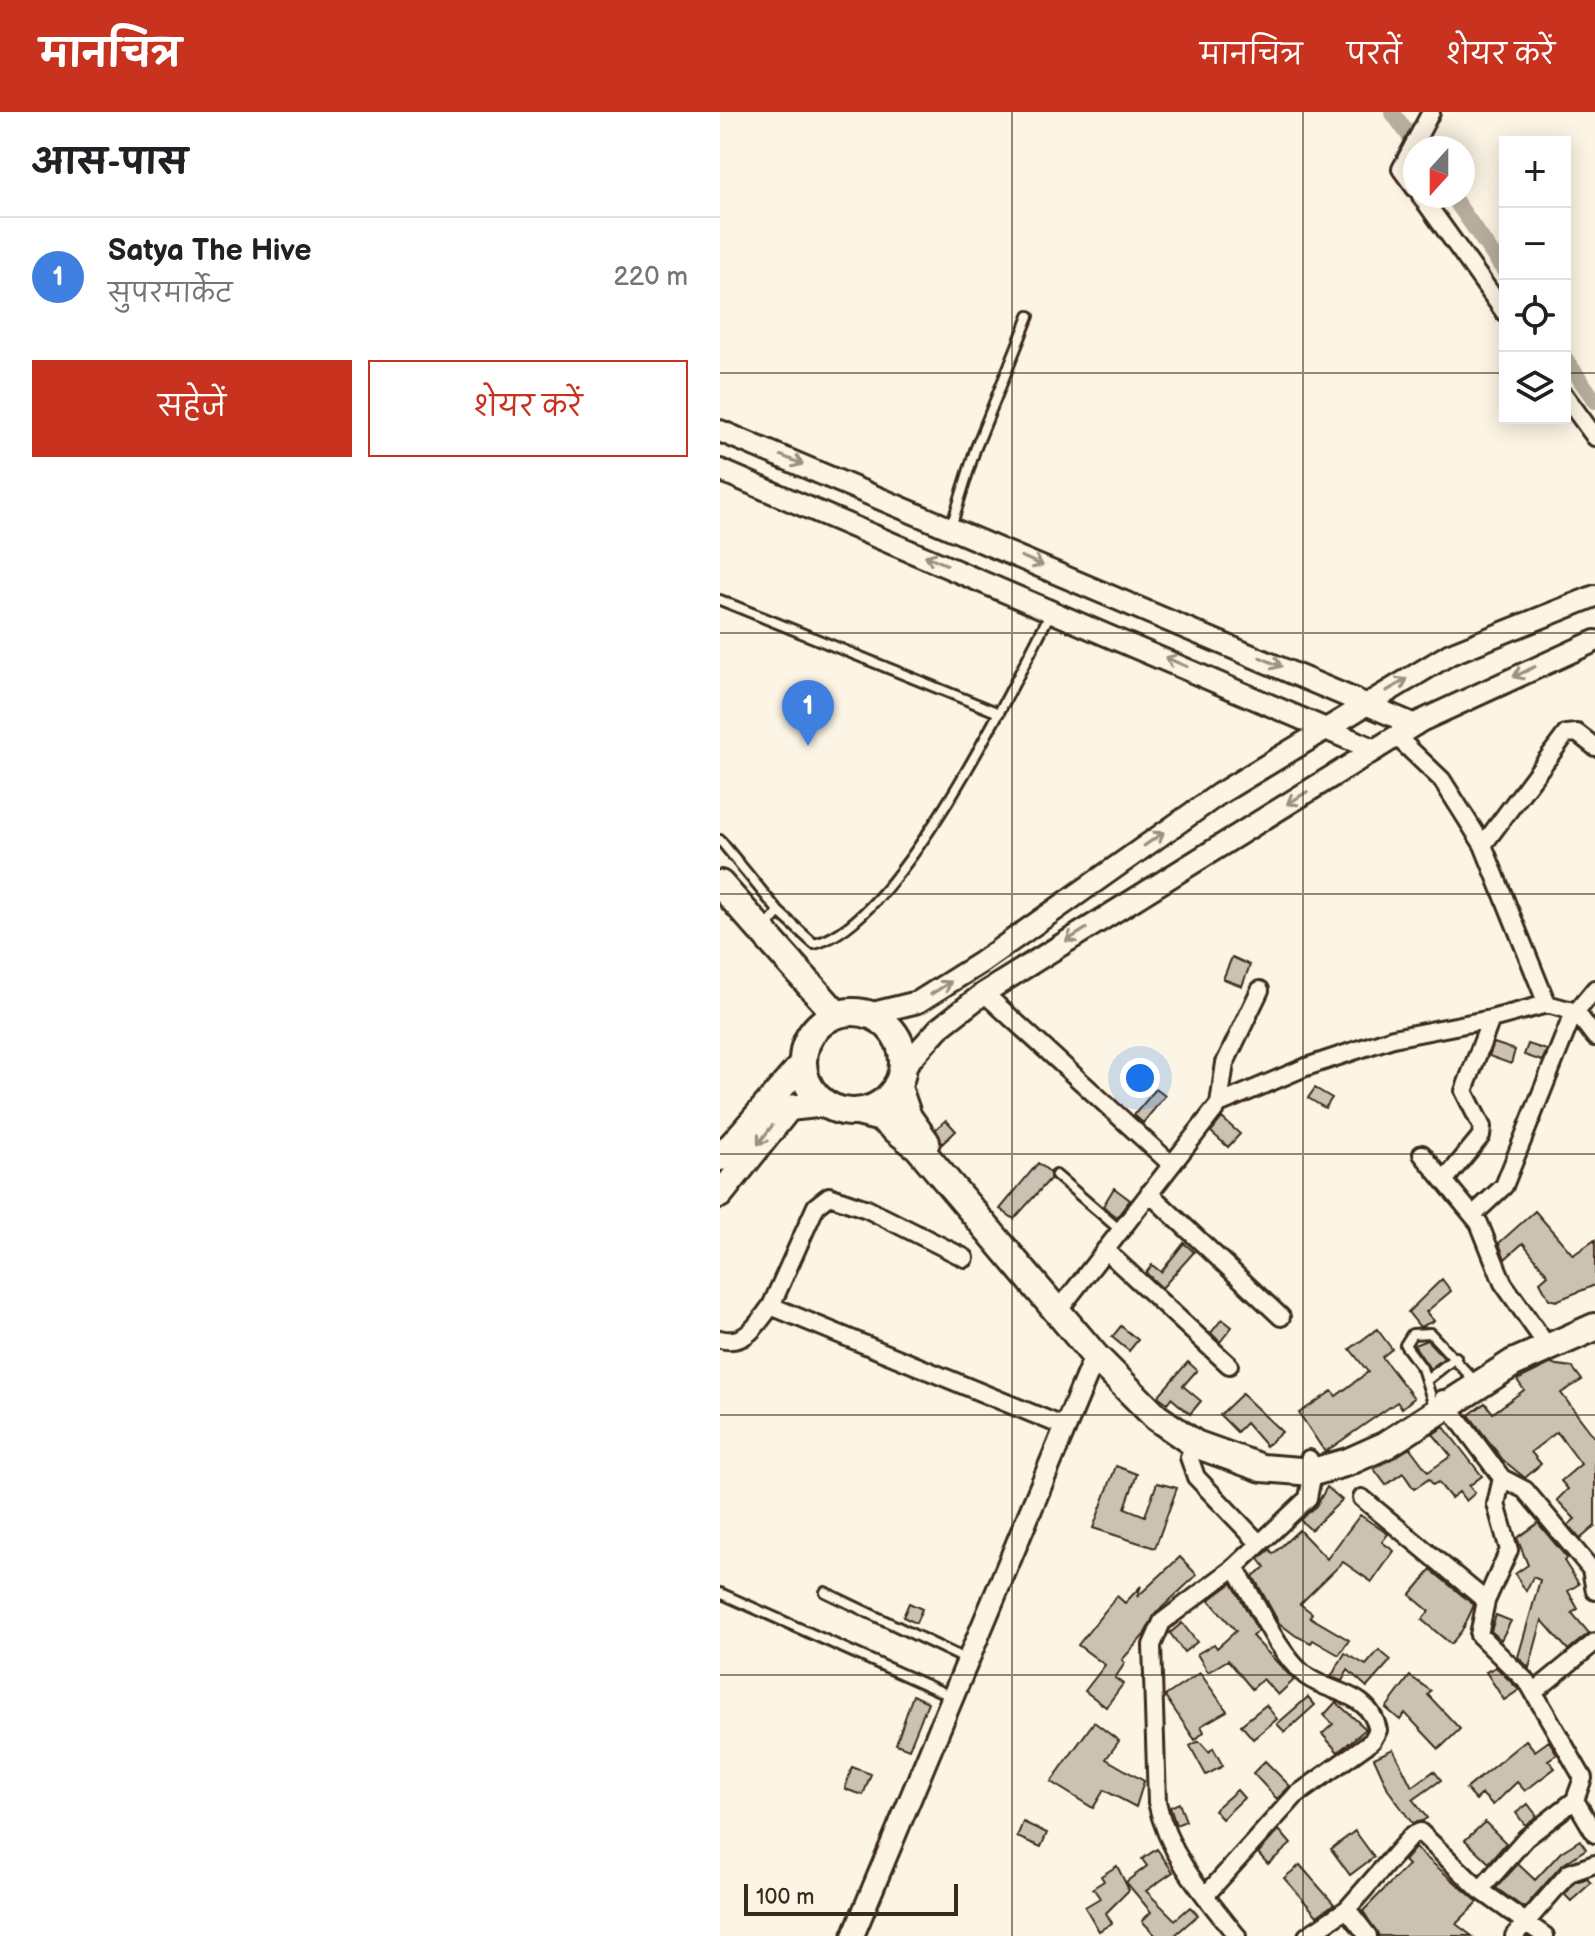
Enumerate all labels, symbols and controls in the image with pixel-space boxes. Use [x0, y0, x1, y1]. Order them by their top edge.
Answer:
text: मानचित्र [40, 32, 181, 77]
text: मानचित्र [1200, 39, 1303, 72]
text: परतें [1347, 39, 1402, 72]
text: शेयर करें [1446, 39, 1555, 72]
north arrow [1403, 136, 1475, 208]
map controls [1499, 136, 1571, 424]
button: + [1499, 136, 1571, 208]
text: आस-पास [32, 142, 188, 183]
button: − [1499, 208, 1571, 280]
text: Satya The Hive [108, 233, 311, 269]
text: 1 [53, 262, 63, 293]
text: 220 m [614, 262, 688, 293]
text: सुपरमार्केट [108, 279, 232, 310]
button: locate [1499, 280, 1571, 352]
button: layers [1499, 352, 1571, 424]
button: सहेजें [32, 360, 352, 457]
button: शेयर करें [368, 360, 688, 457]
one-way arrow [779, 454, 804, 469]
one-way arrow [924, 552, 949, 567]
one-way arrow [1019, 555, 1044, 569]
one-way arrow [1164, 654, 1188, 669]
one-way arrow [1258, 656, 1283, 671]
one-way arrow [1512, 665, 1536, 680]
one-way arrow [1385, 677, 1408, 693]
pin: 1 [782, 680, 834, 746]
one-way arrow [1286, 790, 1309, 806]
one-way arrow [1143, 831, 1165, 847]
one-way arrow [1065, 928, 1088, 944]
one-way arrow [929, 979, 952, 995]
your location [1120, 1058, 1160, 1098]
one-way arrow [757, 1124, 774, 1146]
scale bar [744, 1880, 958, 1916]
text: 100 m [756, 1884, 815, 1911]

